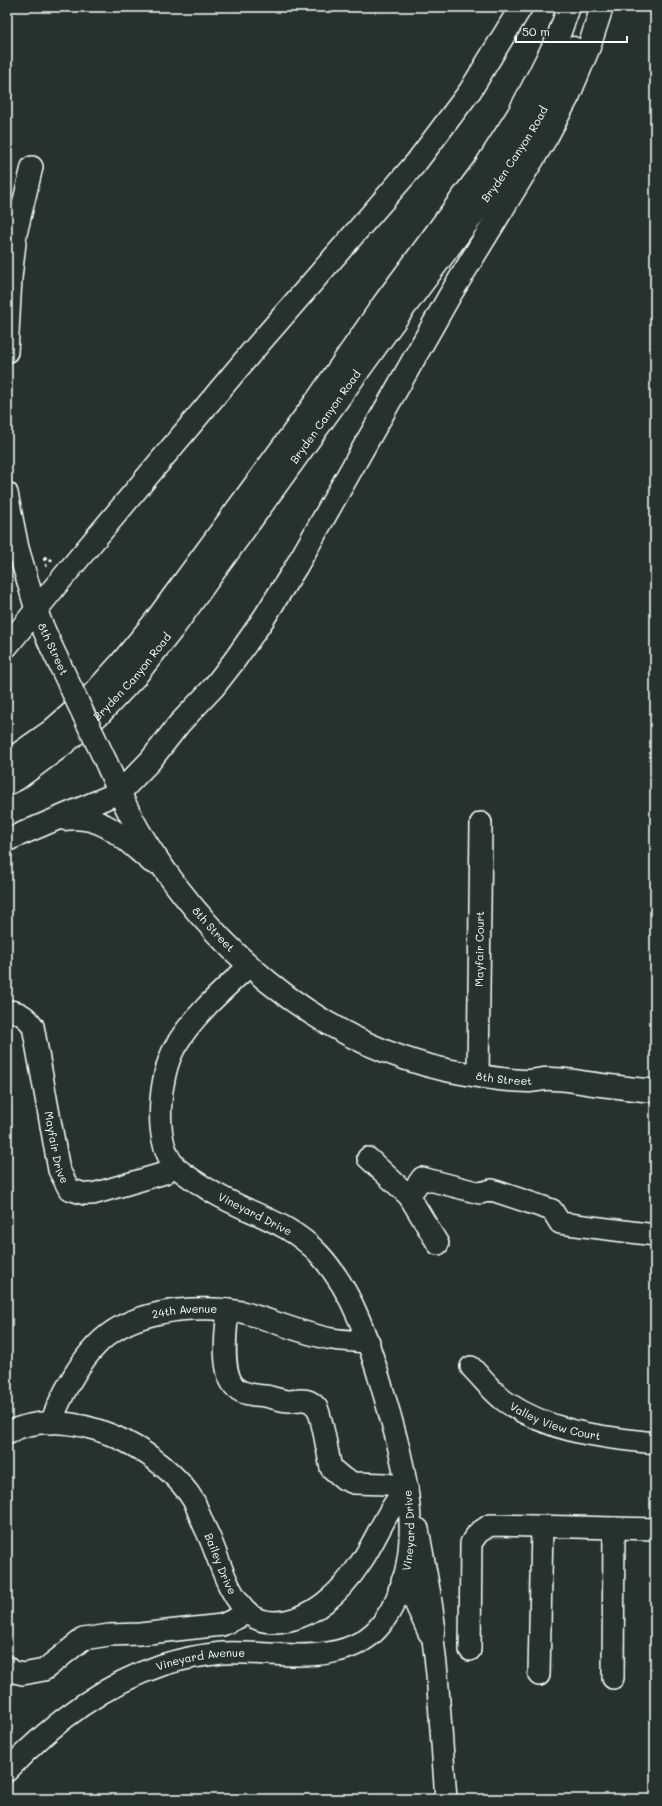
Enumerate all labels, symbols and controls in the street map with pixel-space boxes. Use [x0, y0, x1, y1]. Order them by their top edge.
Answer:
scale bar [516, 18, 627, 44]
text: 50 m [522, 23, 550, 39]
street label: Bryden Canyon Road [478, 103, 551, 205]
street label: Bryden Canyon Road [286, 367, 364, 466]
street label: 8th Street [35, 620, 72, 678]
street label: Bryden Canyon Road [90, 629, 174, 723]
street label: 8th Street [189, 903, 238, 955]
street label: Mayfair Court [471, 911, 487, 987]
street label: 8th Street [475, 1068, 532, 1088]
street label: Mayfair Drive [42, 1110, 73, 1186]
street label: Vineyard Drive [216, 1188, 295, 1239]
street label: 24th Avenue [150, 1301, 218, 1321]
street label: Valley View Court [507, 1398, 602, 1443]
street label: Vineyard Drive [398, 1489, 417, 1572]
street label: Bailey Drive [201, 1530, 240, 1597]
street label: Vineyard Avenue [154, 1645, 245, 1673]

